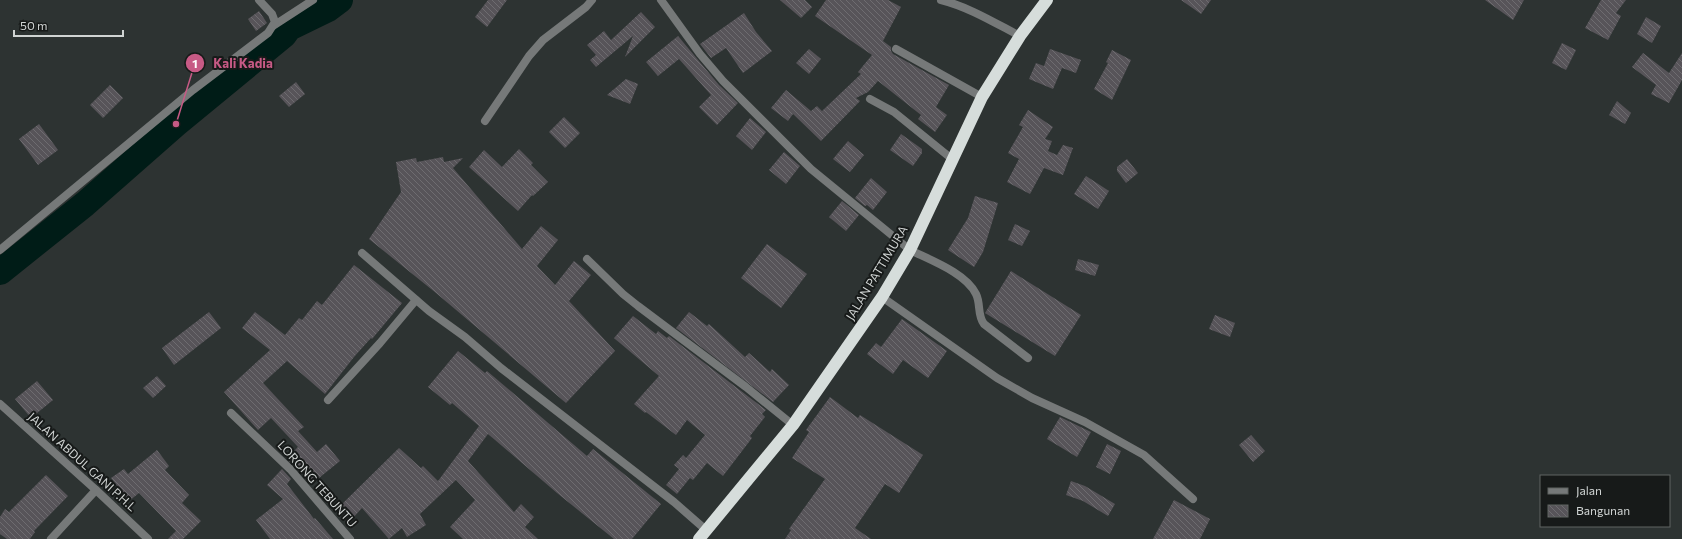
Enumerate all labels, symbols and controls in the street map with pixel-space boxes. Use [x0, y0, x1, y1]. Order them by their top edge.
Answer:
scale bar [14, 12, 123, 38]
text: 50 m [20, 18, 48, 32]
callout: Kali Kadia [185, 51, 280, 76]
text: Kali Kadia [213, 55, 273, 71]
text: 1 [192, 56, 198, 70]
street label: JALAN PATTIMURA [842, 223, 911, 323]
street label: JALAN ABDUL GANI P.H.L [25, 409, 140, 514]
street label: LORONG TEBUNTU [275, 437, 360, 529]
legend [1540, 475, 1670, 527]
text: Jalan [1576, 483, 1602, 498]
text: Bangunan [1576, 503, 1630, 517]

